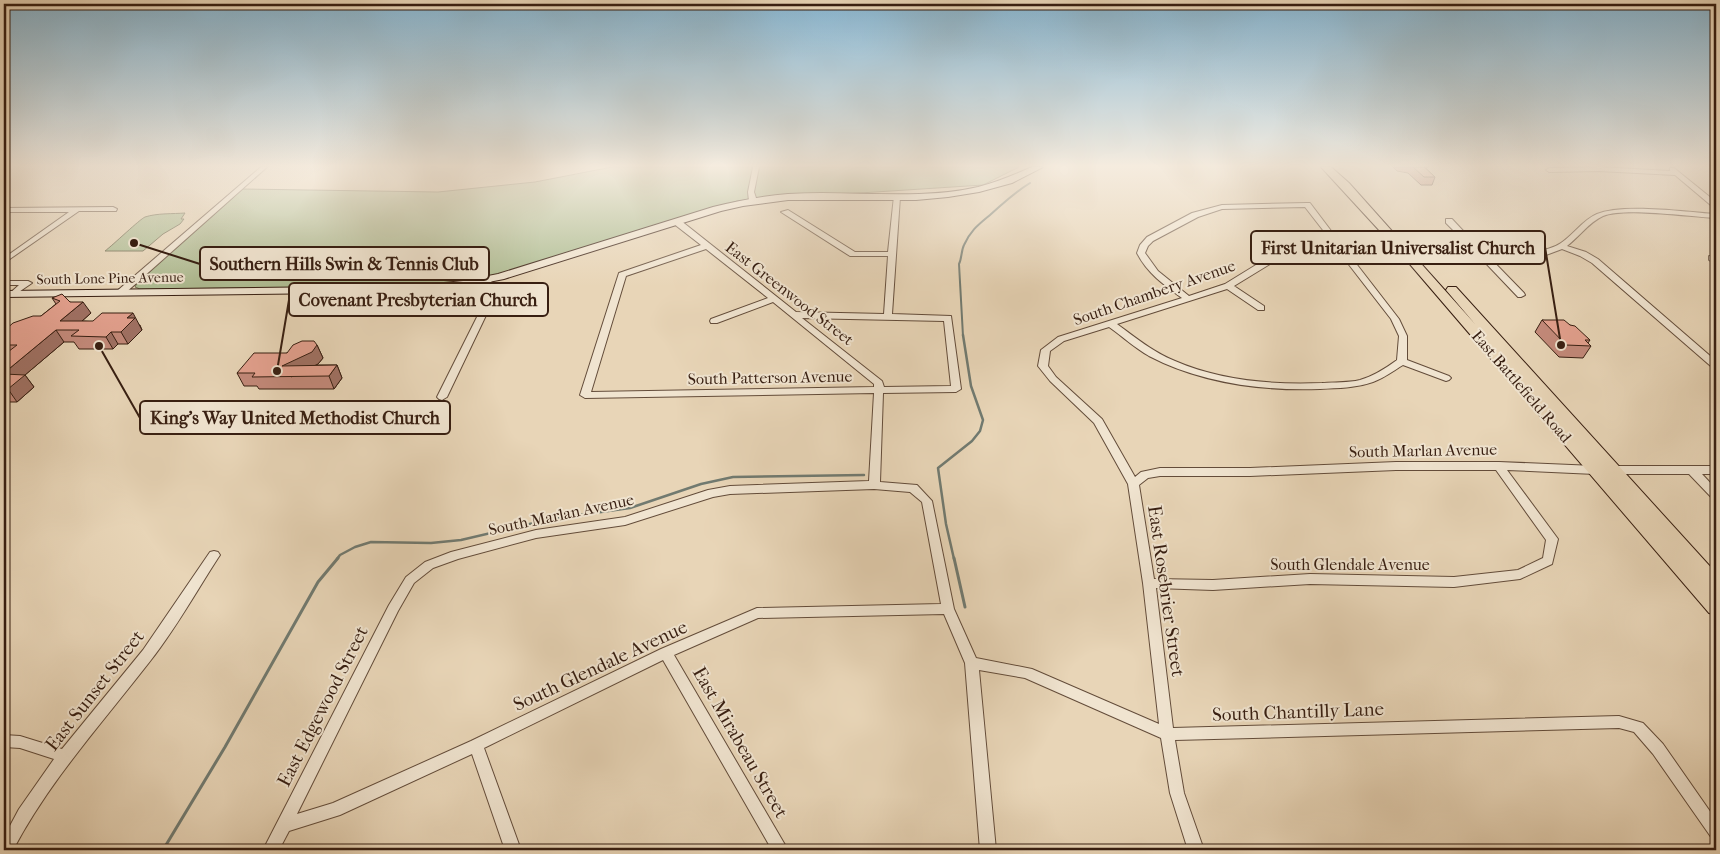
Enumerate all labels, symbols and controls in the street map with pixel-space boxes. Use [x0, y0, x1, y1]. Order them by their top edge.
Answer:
callout: First Unitarian Universalist Church [1251, 231, 1545, 264]
street label: East Greenwood Street [722, 238, 858, 349]
text: First Unitarian Universalist Church [1260, 238, 1536, 259]
callout: Southern Hills Swin & Tennis Club [200, 247, 489, 280]
text: Southern Hills Swin & Tennis Club [209, 254, 479, 275]
street label: South Chambery Avenue [1070, 256, 1238, 329]
street label: South Lone Pine Avenue [36, 269, 184, 288]
callout: Covenant Presbyterian Church [289, 283, 548, 316]
text: Covenant Presbyterian Church [299, 290, 538, 311]
street label: East Battlefield Road [1468, 326, 1576, 447]
street label: South Patterson Avenue [688, 367, 853, 388]
callout: King's Way United Methodist Church [140, 401, 450, 434]
text: King's Way United Methodist Church [150, 408, 441, 429]
street label: South Marlan Avenue [1349, 440, 1497, 461]
street label: South Marlan Avenue [487, 490, 636, 539]
street label: East Rosebrier Street [1143, 504, 1189, 678]
street label: South Glendale Avenue [1270, 555, 1430, 574]
street label: South Glendale Avenue [510, 616, 691, 716]
street label: East Edgewood Street [273, 622, 373, 790]
street label: East Sunset Street [41, 626, 149, 755]
street label: East Mirabeau Street [688, 663, 793, 822]
street label: South Chantilly Lane [1212, 698, 1384, 726]

